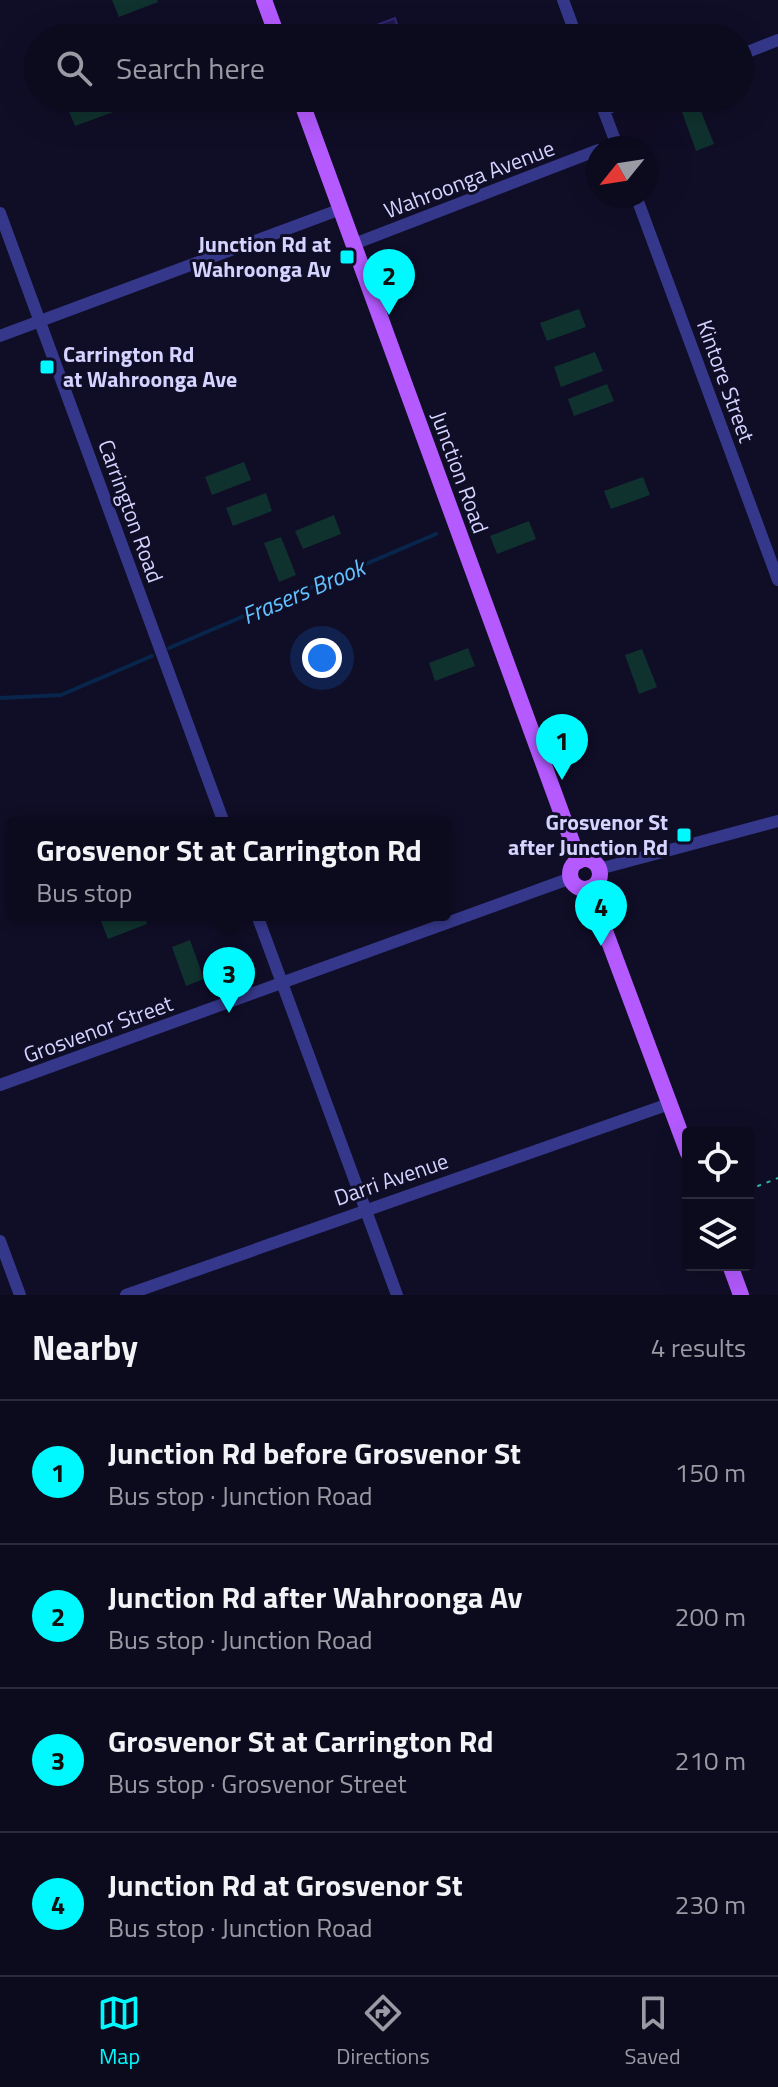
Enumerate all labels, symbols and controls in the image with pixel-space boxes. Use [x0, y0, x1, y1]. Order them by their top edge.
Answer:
search box [24, 24, 754, 112]
text: Search here [116, 45, 265, 91]
icon: search [52, 46, 96, 90]
street label: Wahroonga Avenue [379, 131, 559, 227]
north arrow [586, 136, 658, 208]
place label: Junction Rd at Wahroonga Av [192, 227, 331, 286]
marker: Junction Rd at Wahroonga Av [338, 248, 356, 266]
pin: 2 [363, 249, 415, 315]
street label: Kintore Street [688, 315, 764, 447]
place label: Carrington Rd at Wahroonga Ave [63, 337, 237, 396]
marker: Carrington Rd at Wahroonga Ave [38, 358, 56, 376]
street label: Junction Road [422, 406, 498, 538]
street label: Carrington Road [89, 435, 173, 587]
water label: Frasers Brook [236, 548, 373, 633]
your location [302, 638, 342, 678]
pin: 1 [536, 714, 588, 780]
place label: Grosvenor St after Junction Rd [508, 805, 668, 864]
popup [7, 817, 451, 921]
marker: Grosvenor St after Junction Rd [675, 826, 693, 844]
text: Grosvenor St at Carrington Rd [36, 827, 422, 873]
text: Bus stop [36, 873, 133, 912]
pin: 4 [575, 880, 627, 946]
pin: 3 [203, 947, 255, 1013]
street label: Grosvenor Street [19, 986, 178, 1072]
map controls [682, 1127, 754, 1271]
button: locate [682, 1127, 754, 1199]
street label: Darri Avenue [329, 1144, 453, 1214]
button: layers [682, 1199, 754, 1271]
text: Nearby [32, 1321, 138, 1373]
text: 4 results [651, 1328, 746, 1367]
text: Junction Rd before Grosvenor St [108, 1430, 521, 1476]
text: 1 [51, 1453, 65, 1492]
text: 150 m [675, 1453, 746, 1492]
text: Bus stop · Junction Road [108, 1476, 373, 1515]
text: Junction Rd after Wahroonga Av [108, 1574, 522, 1620]
text: 2 [51, 1597, 65, 1636]
text: 200 m [675, 1597, 746, 1636]
text: Bus stop · Junction Road [108, 1620, 373, 1659]
text: Grosvenor St at Carrington Rd [108, 1718, 494, 1764]
text: 3 [51, 1741, 65, 1780]
text: 210 m [675, 1741, 746, 1780]
text: Bus stop · Grosvenor Street [108, 1764, 407, 1803]
text: Junction Rd at Grosvenor St [108, 1862, 463, 1908]
text: 4 [51, 1885, 65, 1924]
text: 230 m [675, 1885, 746, 1924]
text: Bus stop · Junction Road [108, 1908, 373, 1947]
tab: Map [97, 1991, 141, 2073]
tab: Directions [336, 1991, 430, 2073]
tab: Saved [625, 1991, 681, 2073]

